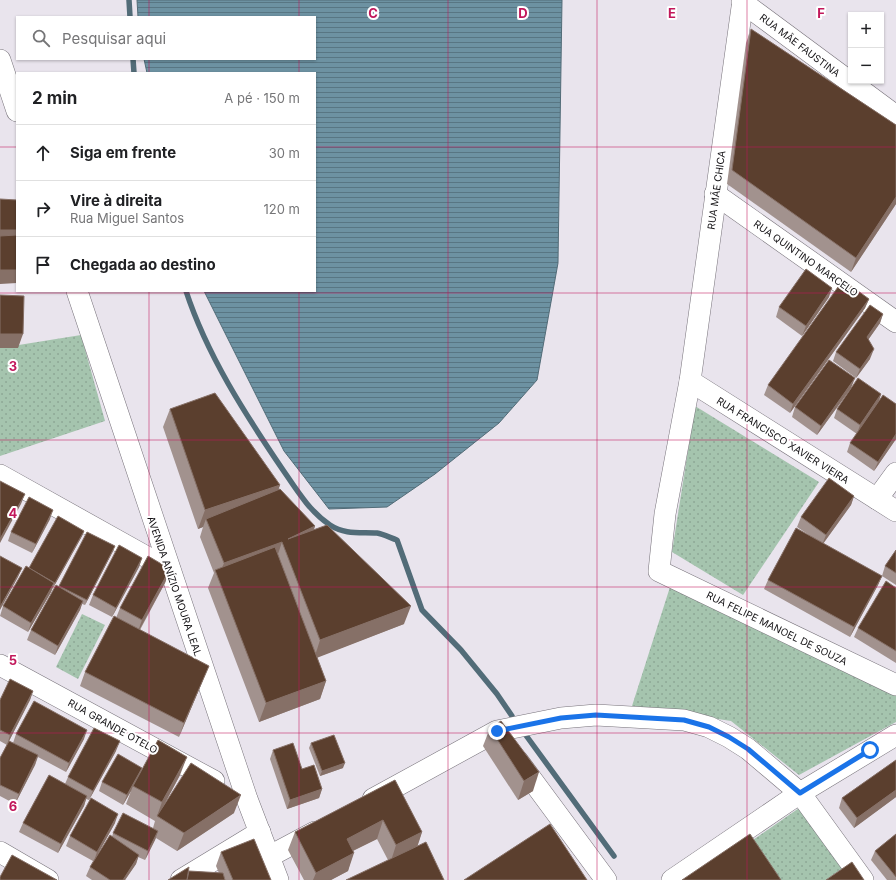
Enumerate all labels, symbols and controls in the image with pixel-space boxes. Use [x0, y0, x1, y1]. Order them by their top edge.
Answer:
text: C [368, 5, 378, 21]
text: D [518, 5, 528, 21]
text: E [668, 5, 676, 21]
street label: RUA MÃE FAUSTINA [758, 11, 842, 79]
map controls [848, 12, 884, 84]
button: + [848, 12, 884, 48]
search box [16, 16, 316, 60]
icon: search [30, 27, 52, 49]
text: Pesquisar aqui [62, 29, 166, 48]
button: − [848, 48, 884, 84]
text: 2 min [32, 88, 77, 108]
text: A pé · 150 m [224, 90, 300, 106]
icon: ahead [32, 142, 54, 164]
text: Siga em frente [70, 143, 176, 162]
text: 30 m [269, 145, 300, 161]
street label: RUA MÃE CHICA [704, 150, 727, 230]
text: Vire à direita [70, 191, 162, 210]
icon: right [32, 198, 54, 220]
text: 120 m [264, 201, 300, 217]
text: Rua Miguel Santos [70, 210, 184, 226]
street label: RUA QUINTINO MARCELO [752, 217, 861, 299]
icon: arrive [32, 254, 54, 276]
text: Chegada ao destino [70, 255, 216, 274]
text: 3 [9, 358, 17, 374]
street label: RUA FRANCISCO XAVIER VIEIRA [715, 394, 851, 486]
text: 4 [9, 505, 18, 521]
street label: AVENIDA ANÍZIO MOURA LEAL [145, 514, 206, 658]
street label: RUA FELIPE MANOEL DE SOUZA [705, 589, 849, 667]
text: 5 [9, 652, 17, 668]
street label: RUA GRANDE OTELO [66, 696, 160, 756]
route end [488, 722, 506, 740]
route start [861, 741, 879, 759]
text: 6 [9, 798, 17, 814]

